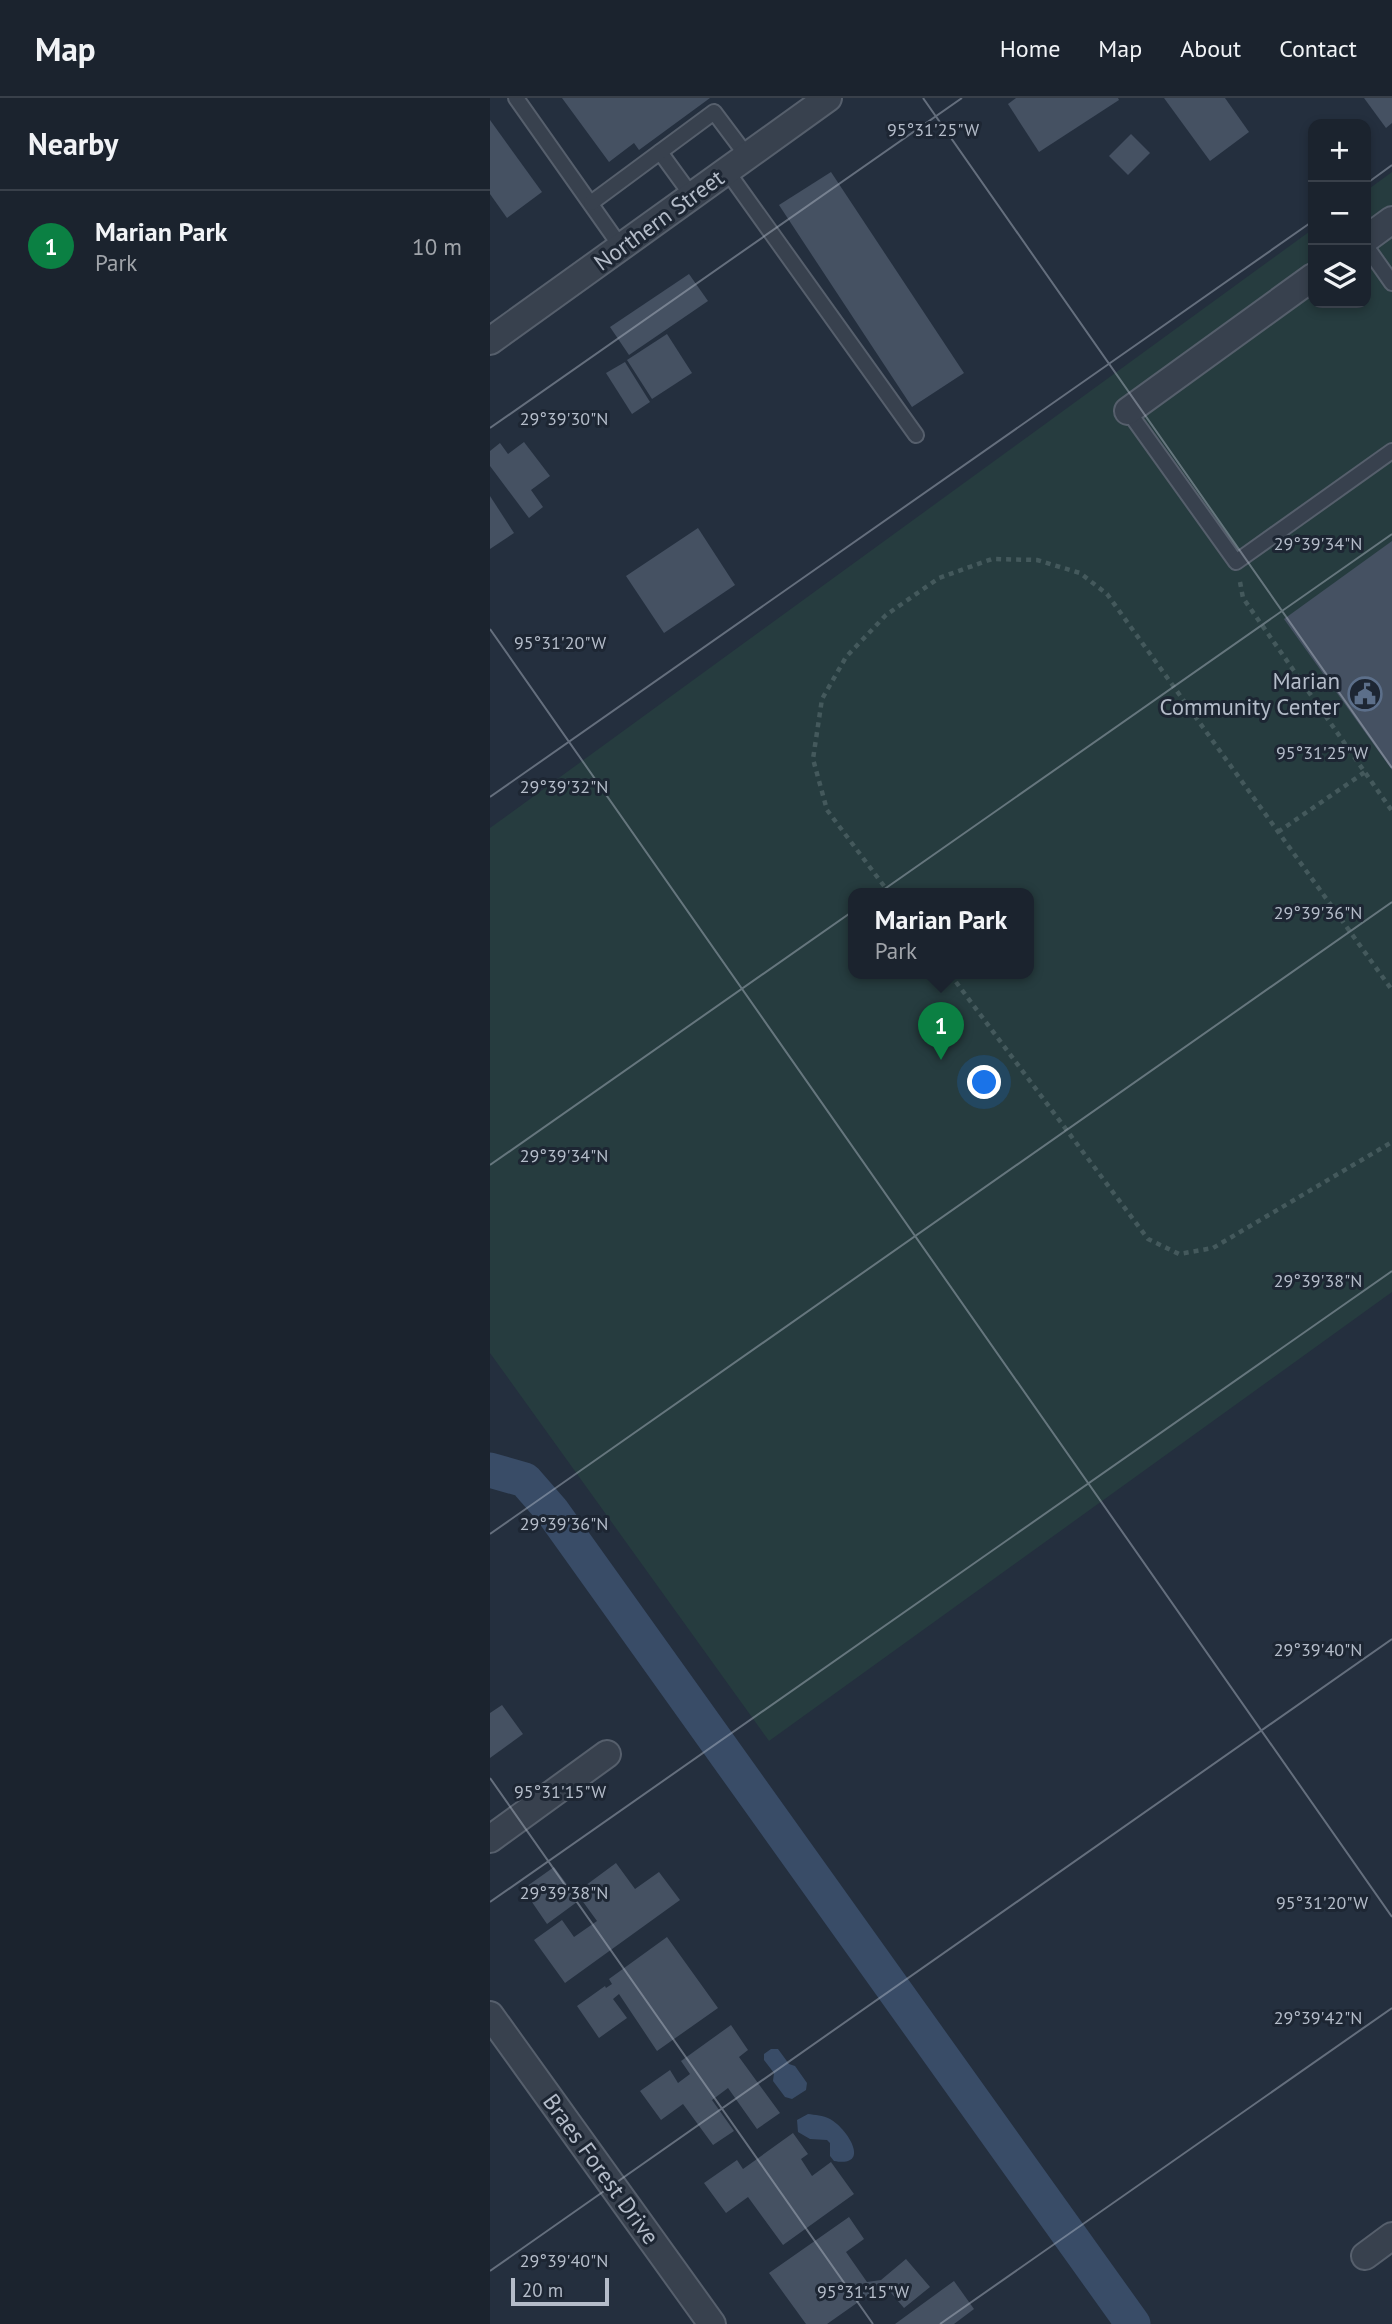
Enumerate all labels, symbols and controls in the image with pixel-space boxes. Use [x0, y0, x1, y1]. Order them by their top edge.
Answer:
text: Map [35, 27, 96, 70]
text: Home [1000, 33, 1060, 64]
text: Map [1098, 33, 1142, 64]
text: About [1180, 33, 1241, 64]
text: Contact [1279, 33, 1357, 64]
text: 95°31'25"W [887, 118, 979, 141]
map controls [1308, 119, 1371, 308]
button: + [1308, 119, 1371, 182]
text: Nearby [28, 124, 118, 163]
street label: Northern Street [588, 163, 730, 276]
button: − [1308, 182, 1371, 245]
text: Marian Park [95, 215, 227, 248]
text: 1 [44, 232, 58, 261]
text: 10 m [412, 232, 462, 261]
button: layers [1308, 245, 1371, 308]
text: Park [95, 248, 137, 277]
text: 29°39'30"N [520, 407, 608, 430]
text: 29°39'34"N [1274, 532, 1362, 555]
text: 95°31'20"W [514, 631, 606, 654]
place label: Marian Community Center [1159, 666, 1340, 721]
public building icon: Marian Community Center [1346, 675, 1384, 713]
text: 95°31'25"W [1276, 741, 1368, 764]
text: 29°39'32"N [520, 775, 608, 798]
popup [848, 888, 1034, 979]
text: 29°39'36"N [1274, 901, 1362, 924]
text: Marian Park [875, 903, 1007, 936]
text: Park [875, 936, 917, 965]
pin: 1 [918, 1002, 964, 1060]
your location [967, 1065, 1001, 1099]
text: 29°39'34"N [520, 1144, 608, 1167]
text: 29°39'38"N [1274, 1269, 1362, 1292]
text: 29°39'36"N [520, 1512, 608, 1535]
text: 29°39'40"N [1274, 1638, 1362, 1661]
text: 95°31'15"W [514, 1780, 606, 1803]
text: 29°39'38"N [520, 1881, 608, 1904]
text: 95°31'20"W [1276, 1891, 1368, 1914]
text: 29°39'42"N [1274, 2006, 1362, 2029]
street label: Braes Forest Drive [537, 2088, 666, 2250]
text: 29°39'40"N [520, 2249, 608, 2272]
scale bar [511, 2275, 609, 2307]
text: 20 m [522, 2278, 563, 2302]
text: 95°31'15"W [817, 2280, 909, 2303]

